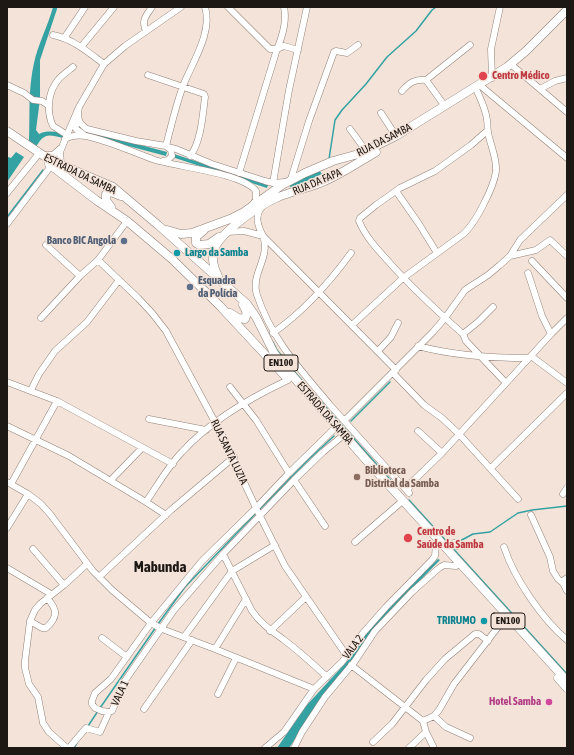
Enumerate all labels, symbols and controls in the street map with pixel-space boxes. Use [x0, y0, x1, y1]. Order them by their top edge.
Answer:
place label: Centro Médico [492, 69, 550, 83]
marker: Centro Médico [477, 70, 489, 82]
street label: RUA DA SAMBA [354, 121, 414, 159]
street label: ESTRADA DA SAMBA [42, 151, 118, 197]
street label: RUA DA FAPA [291, 166, 343, 198]
place label: Banco BIC Angola [47, 234, 116, 248]
marker: Banco BIC Angola [119, 236, 129, 246]
place label: Largo da Samba [185, 246, 248, 260]
marker: Largo da Samba [172, 248, 182, 258]
place label: Esquadra da Polícia [198, 274, 237, 300]
marker: Esquadra da Polícia [185, 282, 195, 292]
road number: EN100 [264, 355, 298, 371]
street label: ESTRADA DA SAMBA [294, 379, 356, 447]
street label: RUA SANTA LUZIA [208, 417, 250, 487]
place label: Biblioteca Distrital da Samba [365, 464, 439, 490]
marker: Biblioteca Distrital da Samba [352, 472, 362, 482]
place label: Centro de Saúde da Samba [417, 525, 484, 551]
marker: Centro de Saúde da Samba [402, 532, 414, 544]
district label: Mabunda [134, 558, 186, 576]
road number: EN100 [491, 613, 525, 629]
place label: TRIRUMO [437, 614, 476, 628]
marker: TRIRUMO [479, 616, 489, 626]
street label: VALA 2 [340, 632, 366, 662]
street label: VALA 1 [108, 678, 132, 708]
place label: Hotel Samba [489, 695, 541, 709]
marker: Hotel Samba [544, 697, 554, 707]

